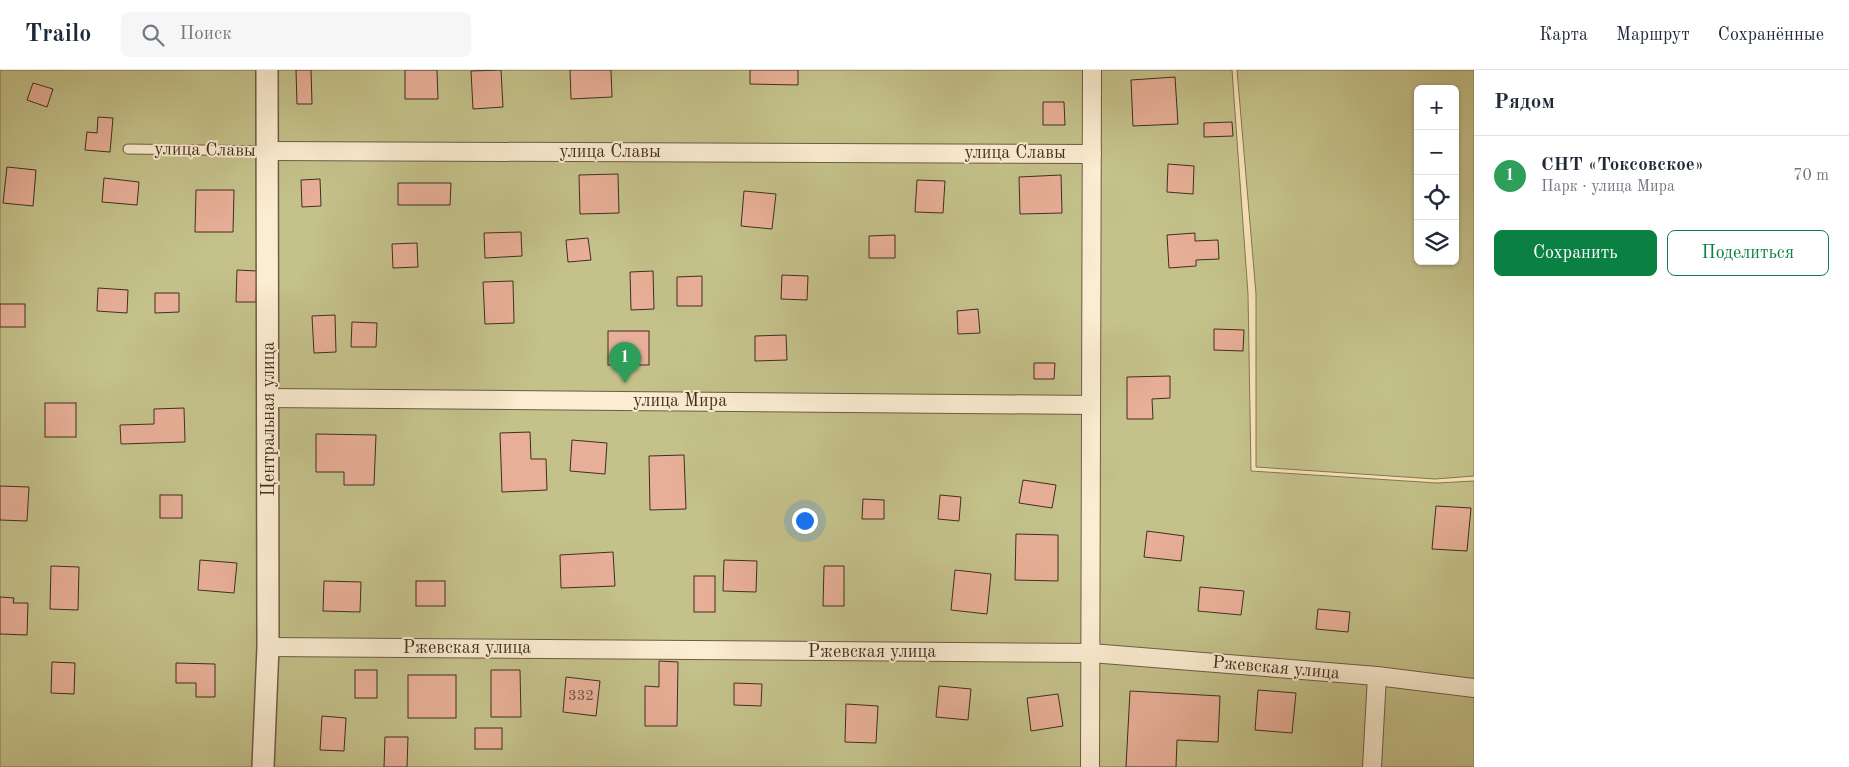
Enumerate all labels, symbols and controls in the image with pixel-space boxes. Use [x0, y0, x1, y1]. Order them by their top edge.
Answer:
search box [121, 12, 471, 57]
icon: search [139, 21, 167, 49]
text: Trailo [25, 23, 91, 47]
text: Поиск [179, 25, 232, 44]
text: Карта [1539, 26, 1588, 44]
text: Маршрут [1616, 26, 1690, 44]
text: Сохранённые [1718, 26, 1824, 44]
map controls [1414, 85, 1459, 265]
button: + [1414, 85, 1459, 130]
text: Рядом [1494, 92, 1555, 113]
button: − [1414, 130, 1459, 175]
street label: улица Славы [154, 140, 256, 160]
street label: улица Славы [559, 143, 661, 161]
street label: улица Славы [964, 144, 1066, 162]
text: СНТ «Токсовское» [1541, 156, 1704, 175]
text: 1 [1505, 168, 1515, 184]
text: 70 m [1793, 168, 1829, 184]
button: locate [1414, 175, 1459, 220]
text: Парк · улица Мира [1541, 179, 1675, 195]
button: layers [1414, 220, 1459, 265]
button: Сохранить [1494, 230, 1657, 276]
button: Поделиться [1667, 230, 1829, 276]
street label: Центральная улица [260, 341, 278, 496]
pin: 1 [609, 342, 641, 383]
street label: улица Мира [633, 392, 727, 410]
your location [792, 508, 818, 534]
street label: Ржевская улица [403, 639, 531, 657]
street label: Ржевская улица [808, 643, 936, 661]
street label: Ржевская улица [1211, 653, 1341, 683]
house number: 332 [568, 689, 594, 704]

